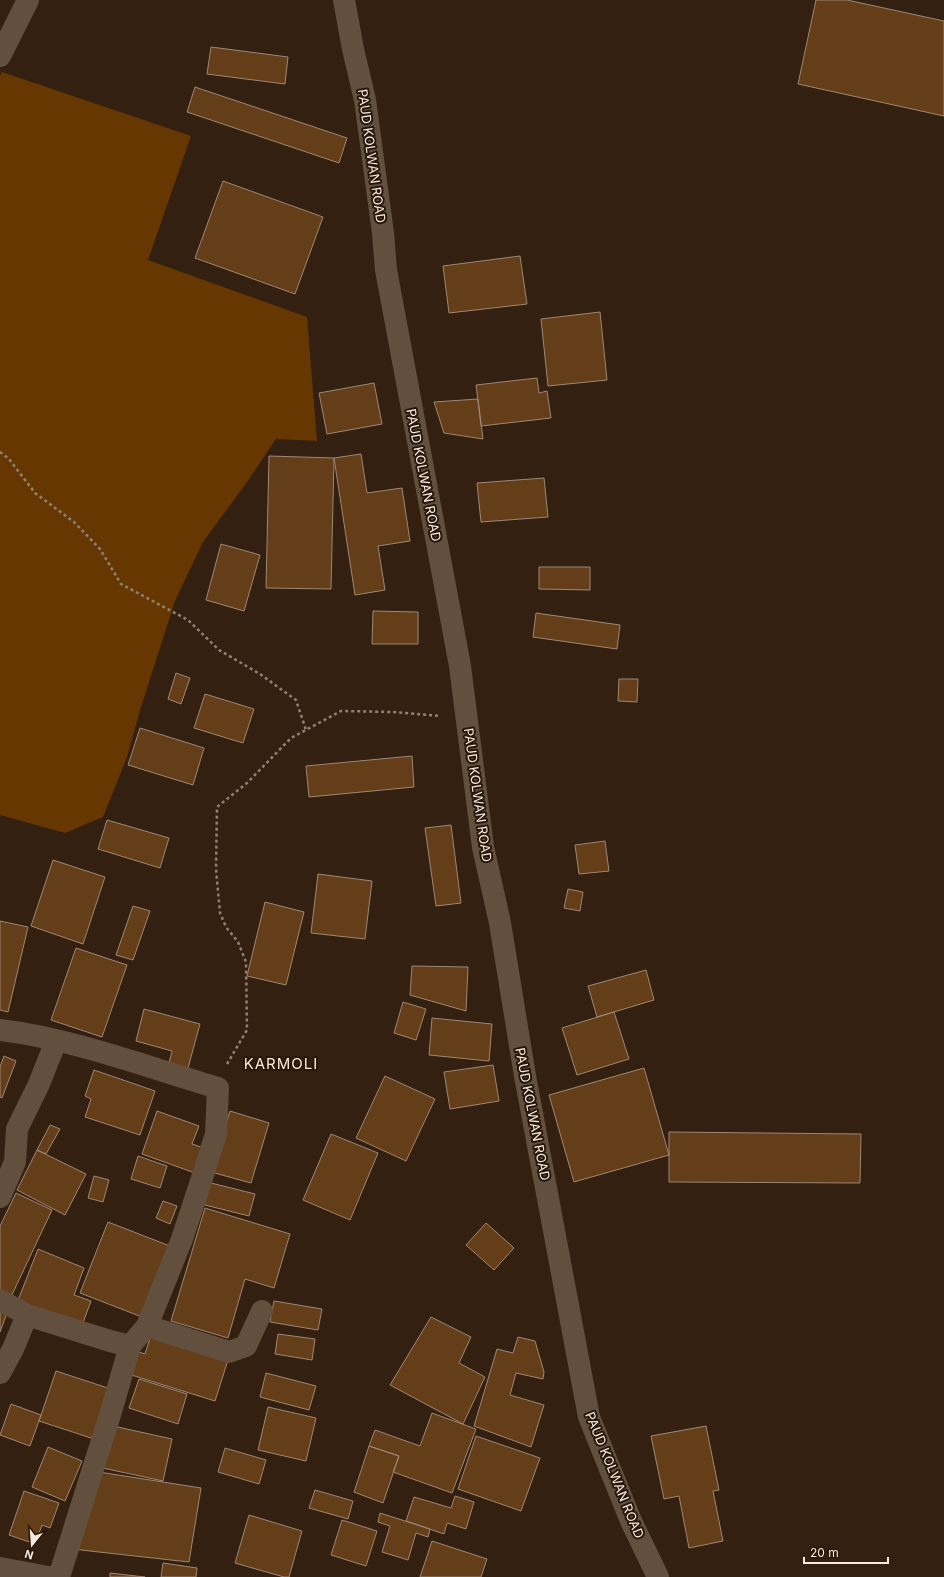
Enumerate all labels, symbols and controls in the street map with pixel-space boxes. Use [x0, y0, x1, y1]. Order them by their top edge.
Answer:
street label: PAUD KOLWAN ROAD [355, 88, 389, 224]
street label: PAUD KOLWAN ROAD [403, 407, 445, 543]
street label: PAUD KOLWAN ROAD [461, 727, 495, 863]
street label: PAUD KOLWAN ROAD [512, 1046, 554, 1182]
district label: KARMOLI [244, 1054, 318, 1073]
street label: PAUD KOLWAN ROAD [582, 1409, 648, 1541]
north arrow [12, 1525, 52, 1565]
scale bar [804, 1539, 888, 1565]
text: 20 m [810, 1545, 839, 1560]
text: N [23, 1547, 35, 1562]

